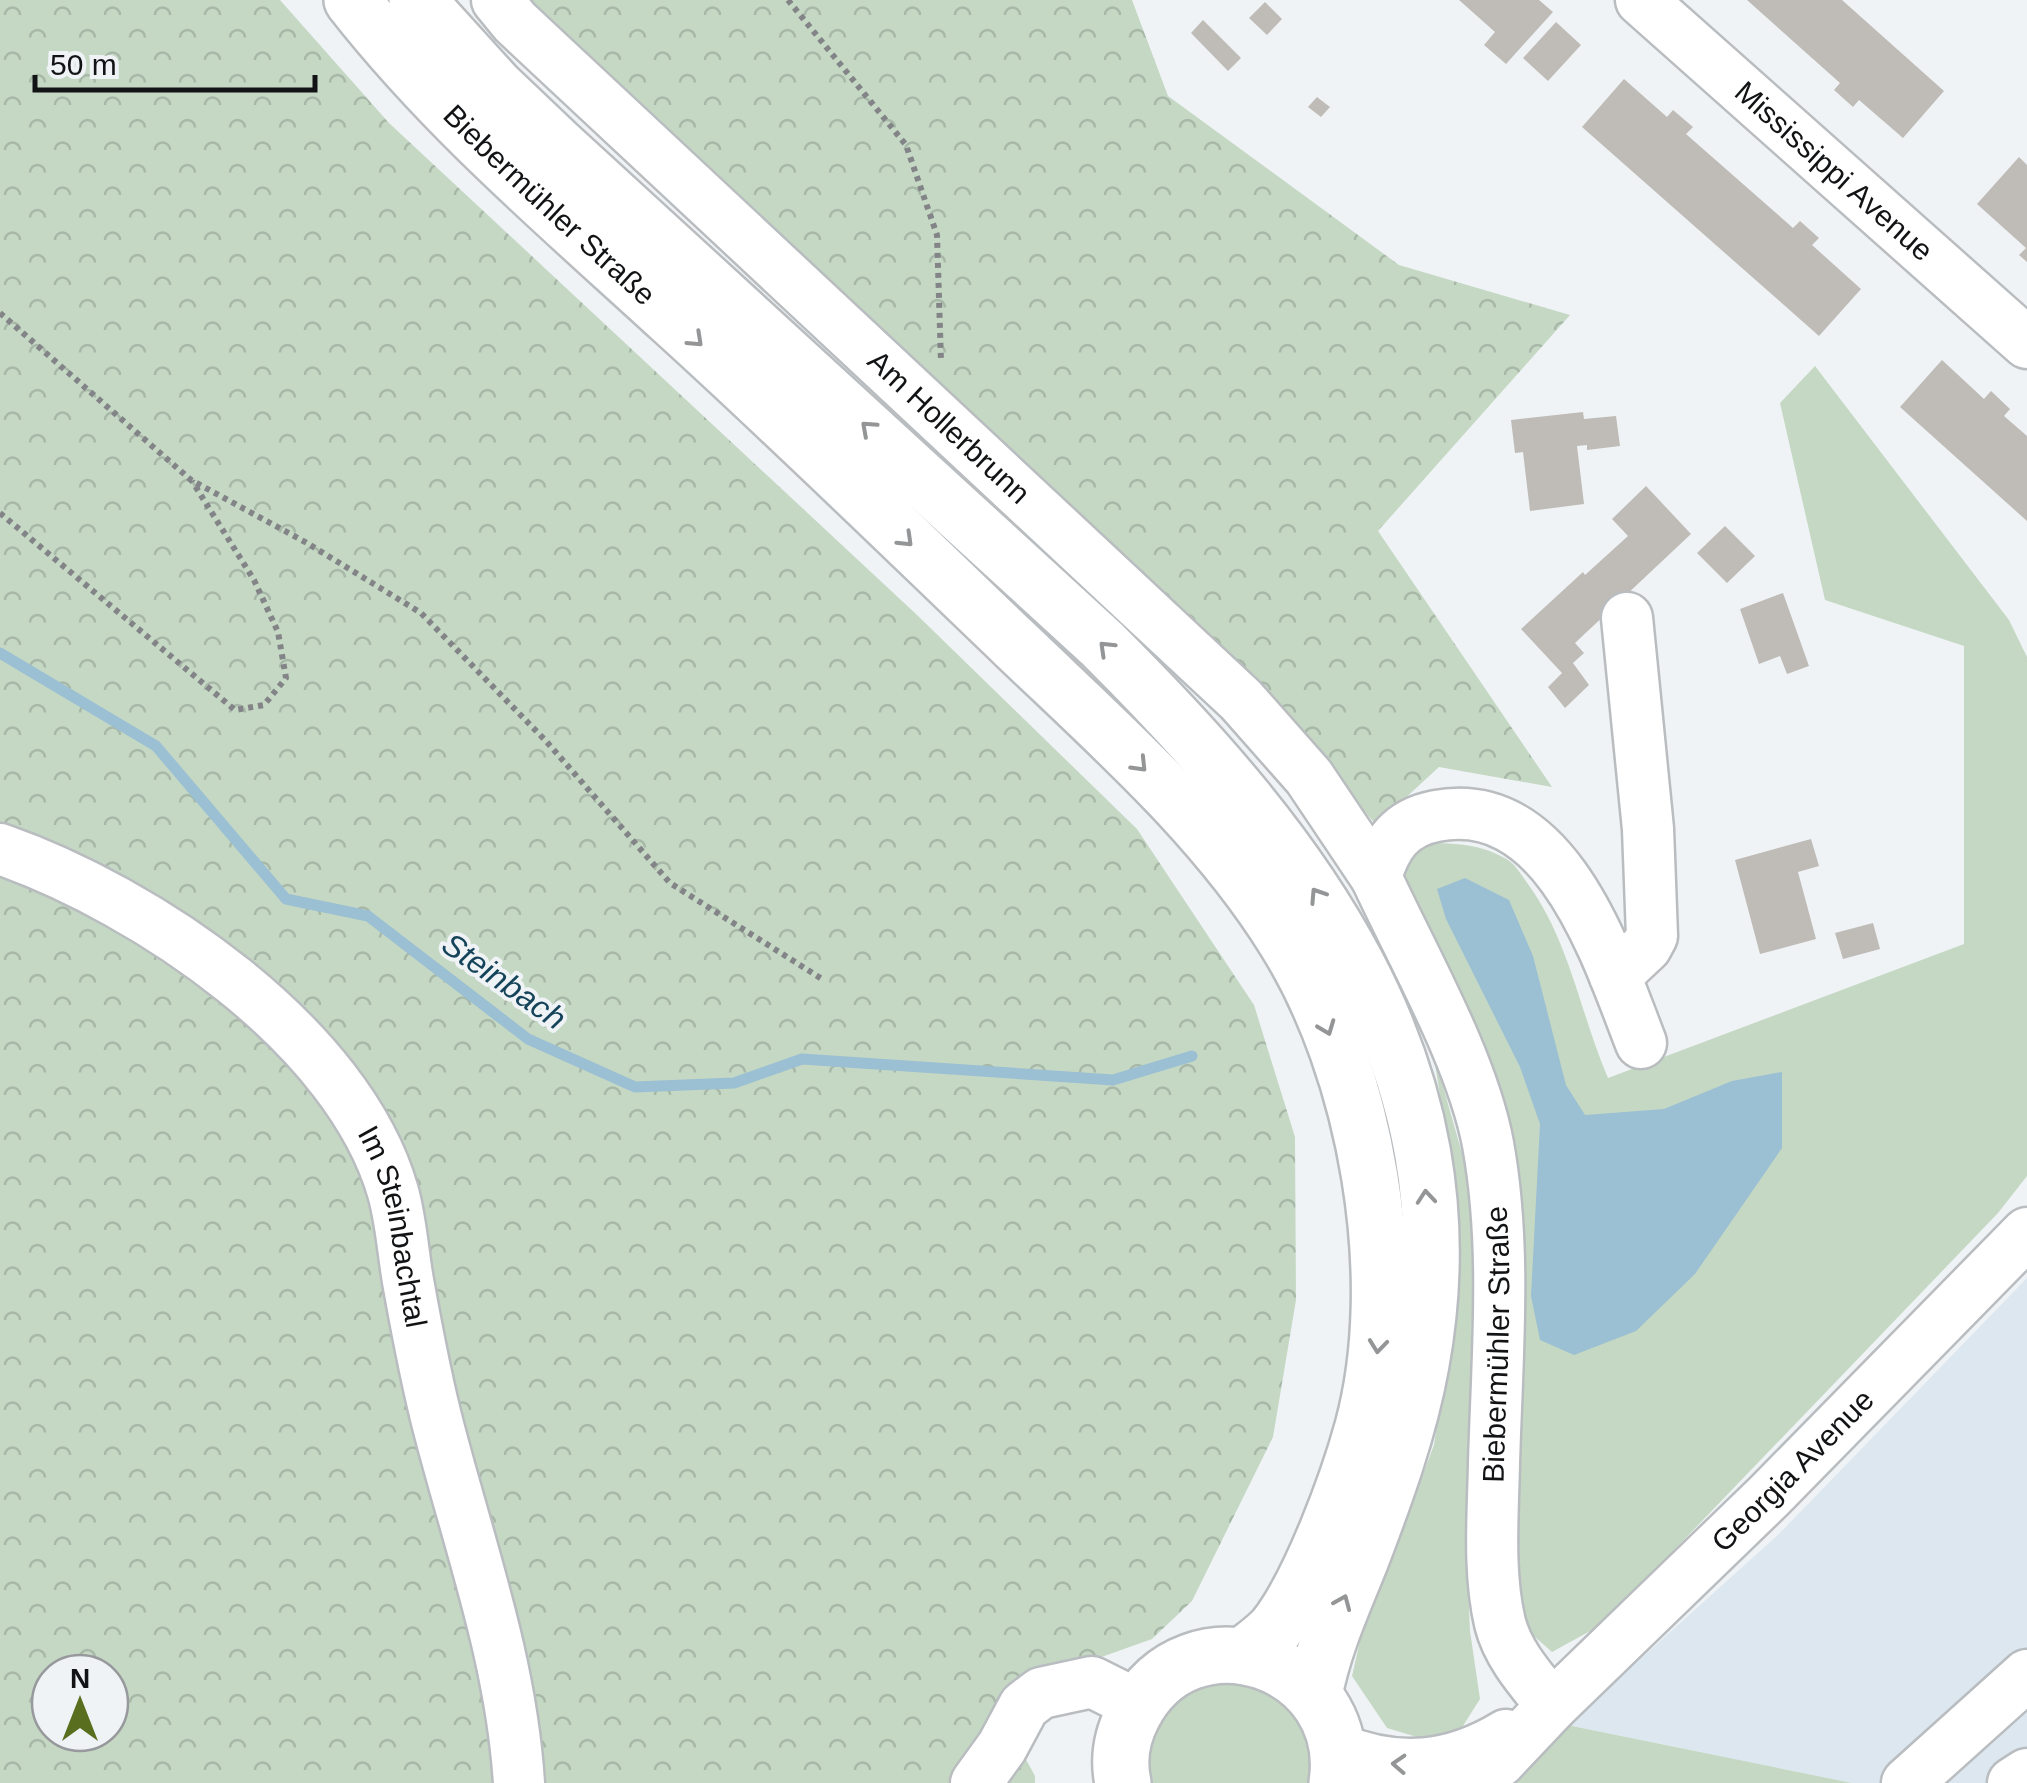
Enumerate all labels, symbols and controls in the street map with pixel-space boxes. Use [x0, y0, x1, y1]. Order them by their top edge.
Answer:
scale bar [35, 30, 315, 92]
text: 50 m [50, 48, 117, 81]
street label: Mississippi Avenue [1729, 75, 1940, 267]
street label: Biebermühler Straße [437, 98, 662, 311]
one-way arrow [684, 328, 703, 346]
street label: Am Hollerbrunn [862, 344, 1037, 510]
one-way arrow [861, 422, 879, 440]
one-way arrow [895, 528, 913, 546]
one-way arrow [1100, 642, 1118, 660]
one-way arrow [1128, 754, 1146, 772]
one-way arrow [1310, 888, 1329, 906]
water label: Steinbach [435, 925, 573, 1037]
one-way arrow [1315, 1019, 1336, 1036]
street label: Im Steinbachtal [352, 1120, 433, 1330]
one-way arrow [1416, 1189, 1438, 1205]
street label: Biebermühler Straße [1477, 1205, 1515, 1483]
one-way arrow [1368, 1339, 1389, 1355]
street label: Georgia Avenue [1705, 1383, 1880, 1558]
one-way arrow [1331, 1594, 1351, 1612]
north arrow [30, 1653, 130, 1753]
text: N [70, 1663, 90, 1694]
one-way arrow [1391, 1753, 1407, 1774]

